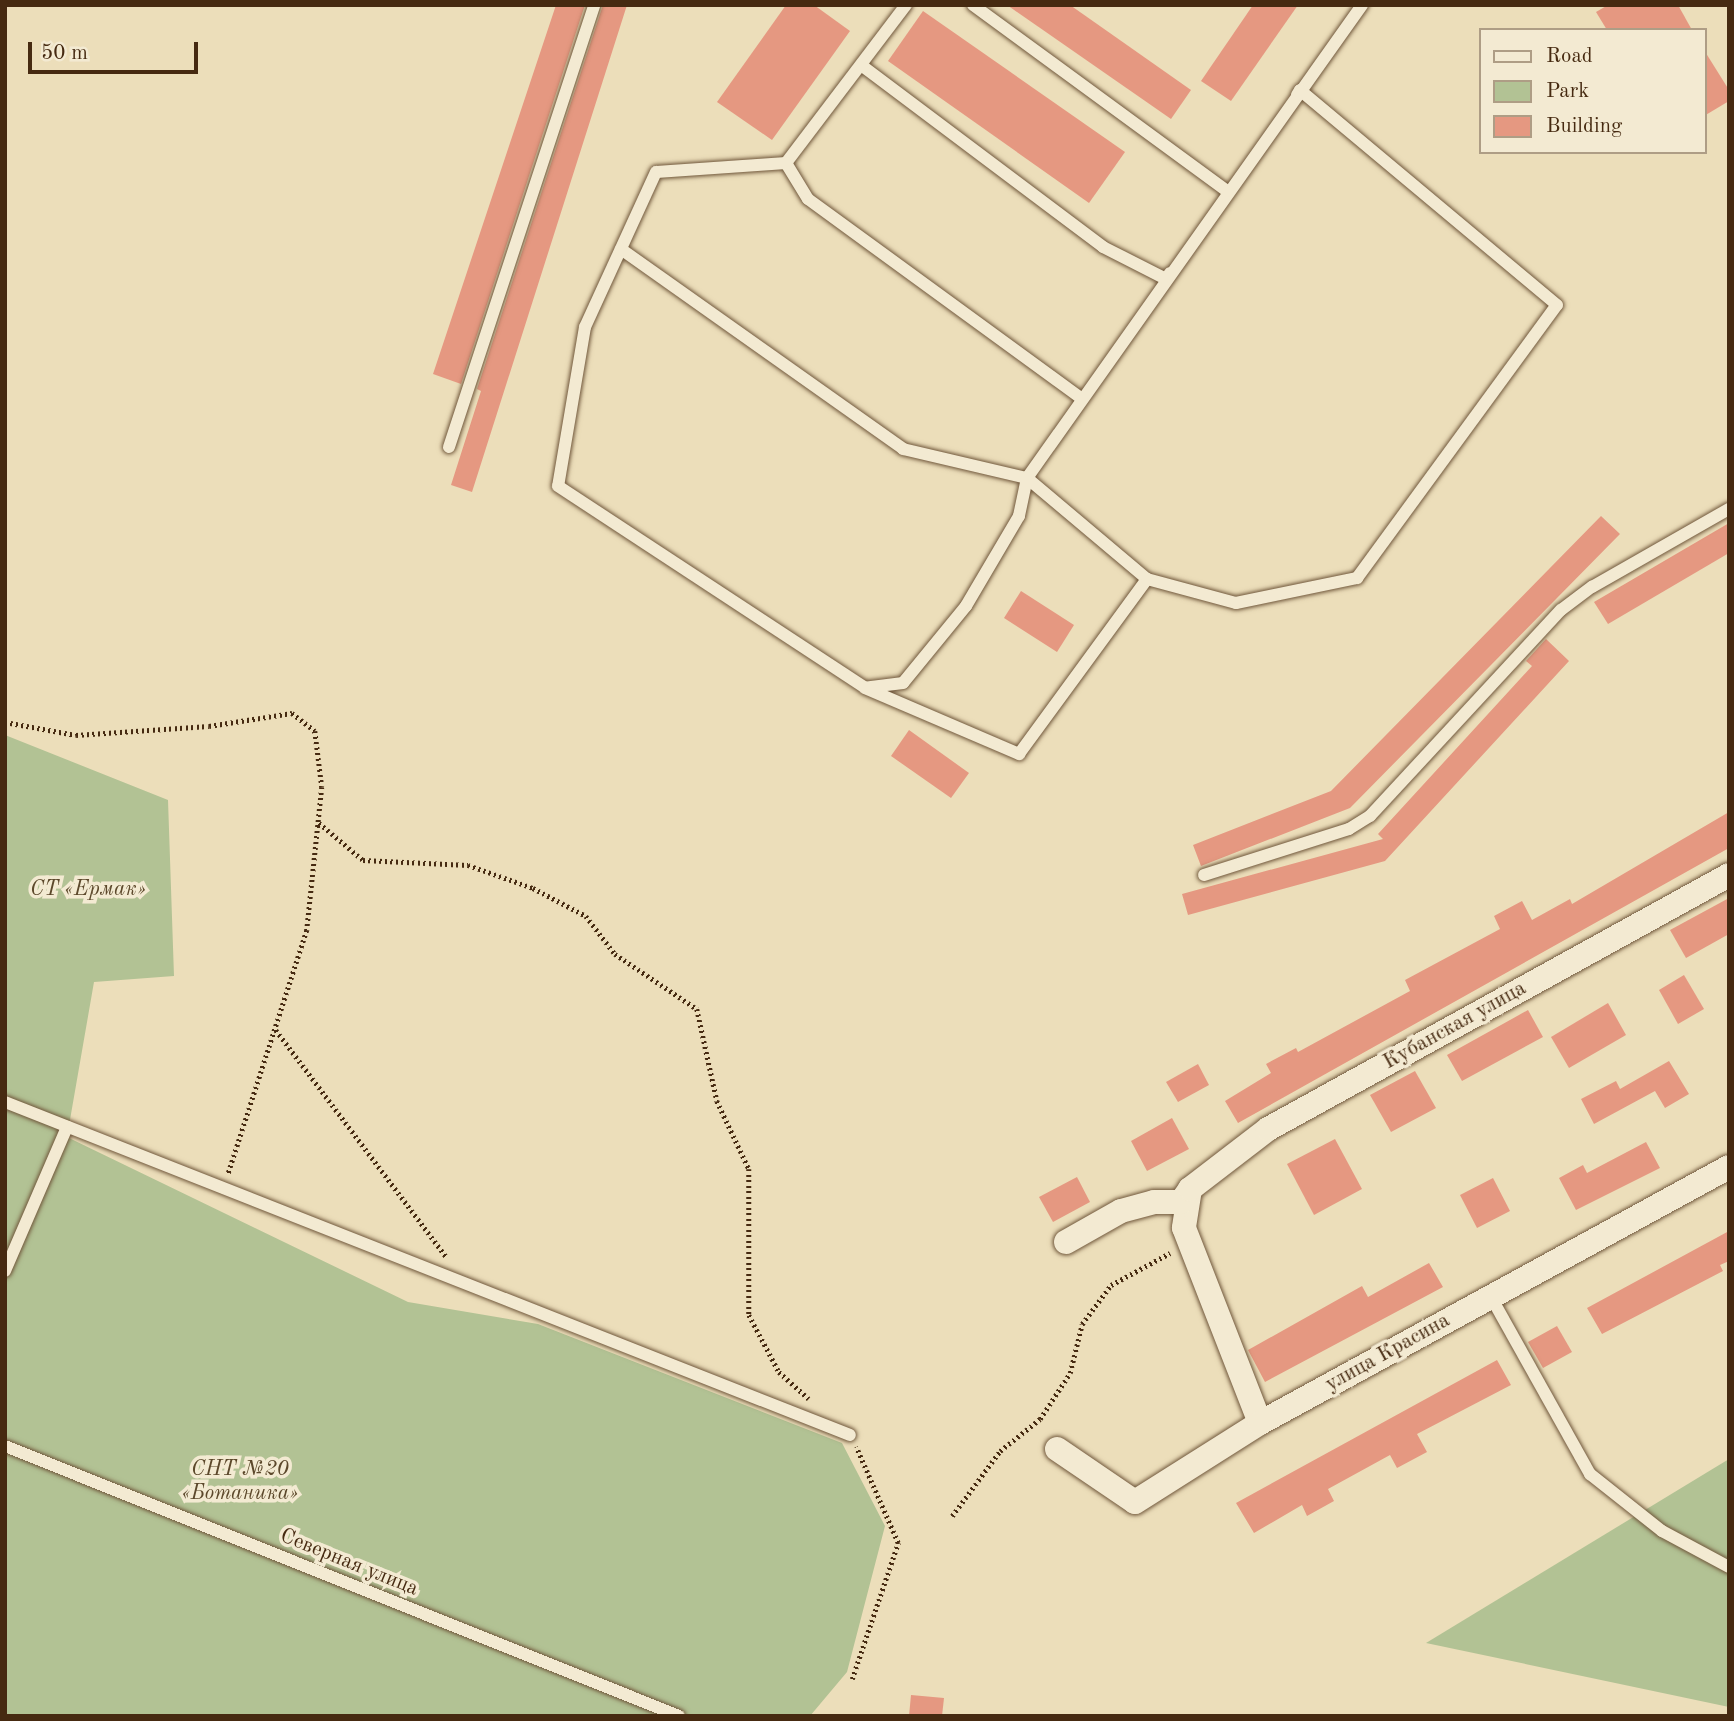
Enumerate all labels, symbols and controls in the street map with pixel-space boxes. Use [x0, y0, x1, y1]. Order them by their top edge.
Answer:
scale bar [32, 28, 201, 72]
legend [1478, 28, 1706, 154]
text: 50 m [41, 43, 88, 64]
text: Road [1546, 46, 1593, 67]
text: Park [1546, 81, 1589, 102]
text: Building [1546, 116, 1622, 137]
park label: СТ «Ермак» [30, 877, 146, 903]
street label: Кубанская улица [1379, 976, 1531, 1076]
street label: улица Красина [1321, 1308, 1455, 1398]
park label: СНТ №20 «Ботаника» [182, 1457, 298, 1507]
street label: Северная улица [276, 1524, 422, 1602]

